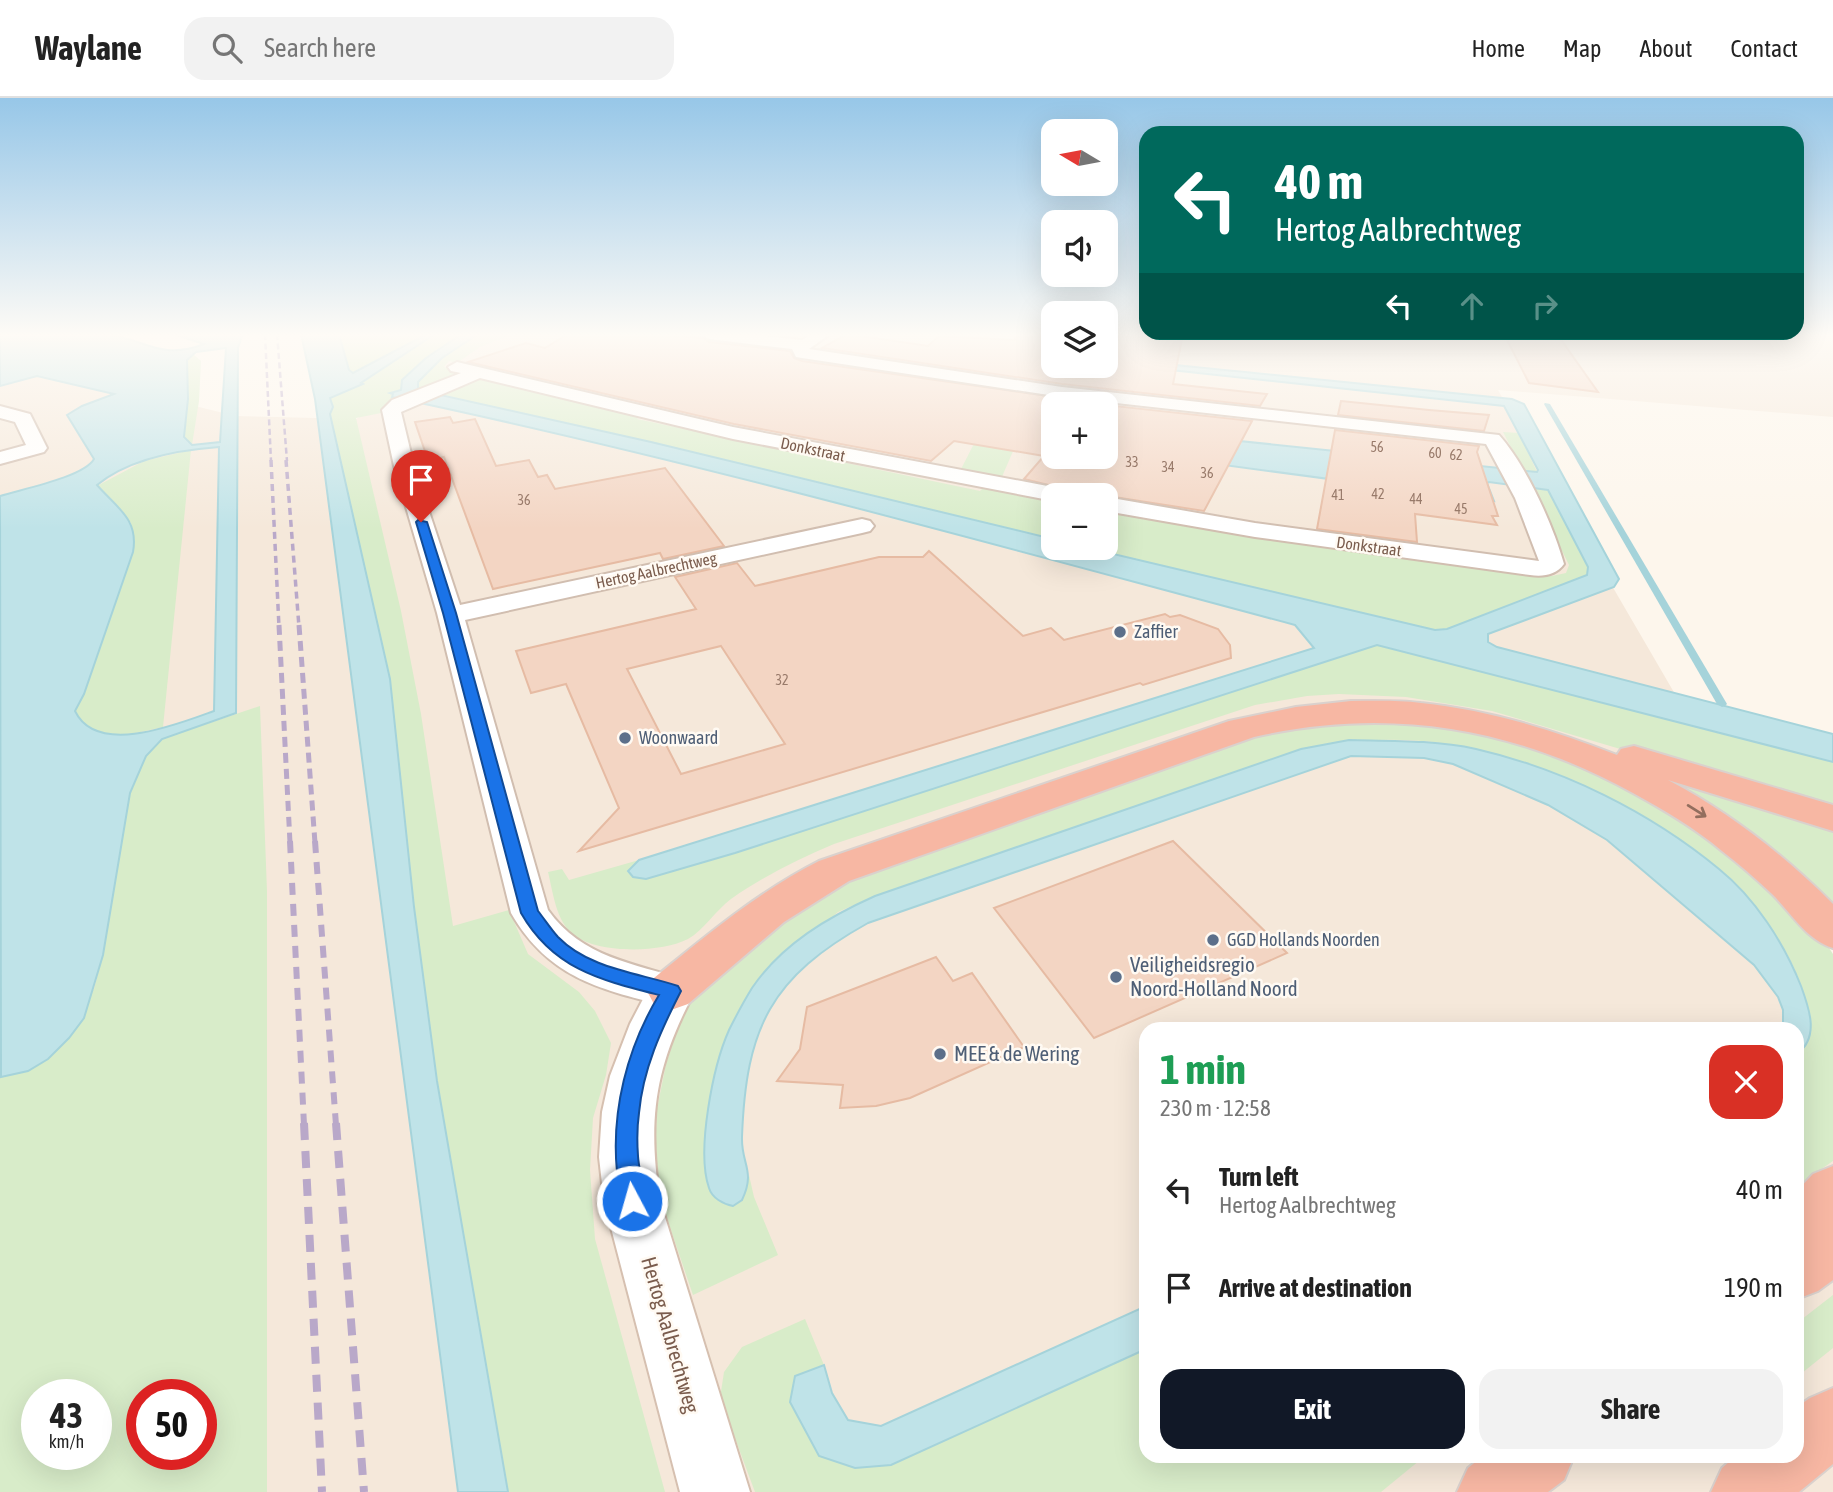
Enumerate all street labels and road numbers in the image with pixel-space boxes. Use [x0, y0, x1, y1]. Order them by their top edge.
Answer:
street label: Donkstraat [779, 433, 847, 465]
street label: Donkstraat [1335, 533, 1403, 560]
street label: Hertog Aalbrechtweg [594, 548, 718, 593]
street label: Hertog Aalbrechtweg [637, 1254, 705, 1416]

